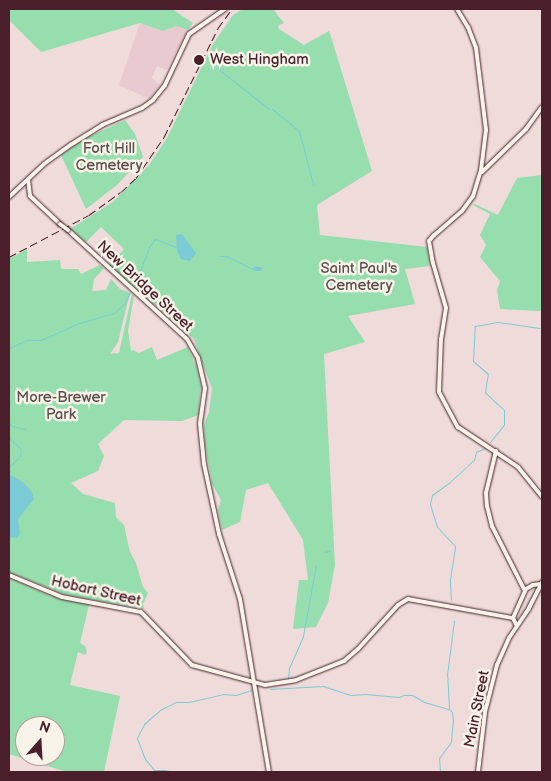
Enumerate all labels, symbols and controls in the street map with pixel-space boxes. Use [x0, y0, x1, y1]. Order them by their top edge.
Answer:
place label: West Hingham [210, 51, 309, 69]
marker: West Hingham [192, 53, 206, 67]
park label: Fort Hill Cemetery [76, 139, 142, 174]
street label: New Bridge Street [93, 237, 197, 335]
park label: Saint Paul's Cemetery [321, 259, 397, 294]
park label: More-Brewer Park [16, 388, 106, 423]
street label: Hobart Street [49, 572, 143, 610]
street label: Main Street [461, 669, 493, 749]
north arrow [15, 716, 65, 766]
text: N [37, 718, 52, 737]

